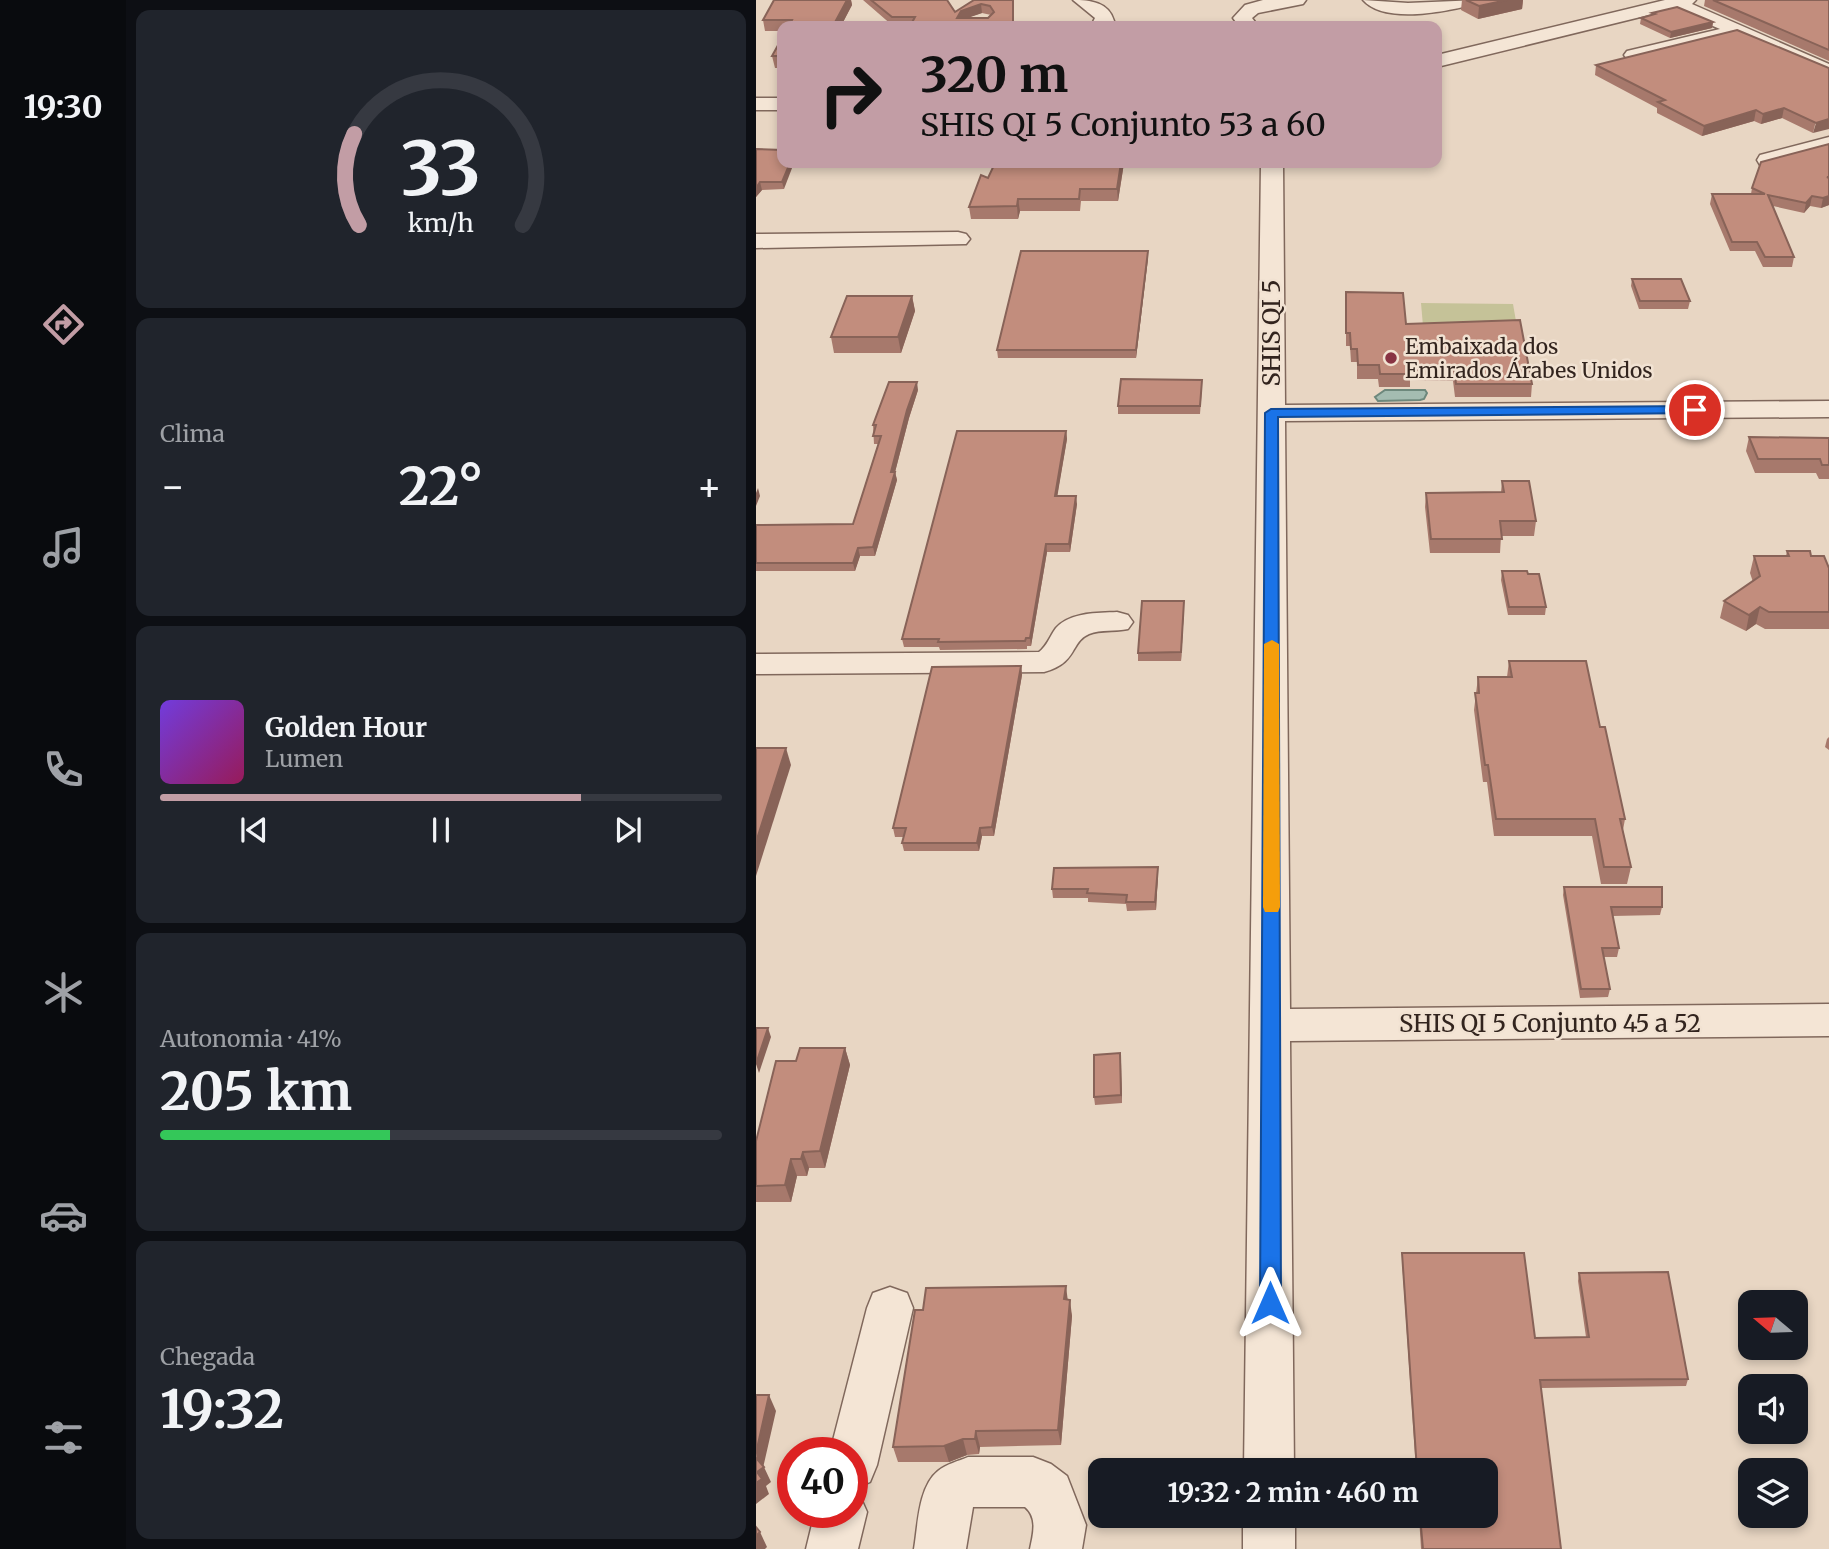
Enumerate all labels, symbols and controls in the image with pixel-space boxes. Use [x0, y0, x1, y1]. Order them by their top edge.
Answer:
text: 320 m [920, 44, 1068, 105]
icon: right [805, 49, 896, 140]
text: 19:30 [23, 87, 103, 127]
text: SHIS QI 5 Conjunto 53 a 60 [920, 105, 1326, 145]
text: 33 [401, 123, 481, 215]
text: km/h [408, 207, 474, 239]
street label: SHIS QI 5 [1256, 279, 1287, 387]
icon: directions [39, 300, 88, 349]
place label: Embaixada dos Emirados Árabes Unidos [1405, 333, 1653, 384]
marker: Embaixada dos Emirados Árabes Unidos [1383, 350, 1399, 366]
pin [1665, 380, 1725, 440]
icon: arrive [1676, 391, 1714, 429]
text: Clima [160, 419, 225, 448]
text: 22° [399, 454, 483, 519]
text: − [160, 463, 185, 510]
text: + [697, 463, 722, 510]
icon: music [39, 523, 88, 572]
text: Golden Hour [265, 711, 427, 744]
text: Lumen [265, 744, 343, 773]
icon: phone [39, 745, 88, 794]
icon: previous [235, 811, 273, 849]
icon: pause [422, 811, 460, 849]
icon: next [609, 811, 647, 849]
icon: climate [39, 968, 88, 1017]
street label: SHIS QI 5 Conjunto 45 a 52 [1399, 1008, 1701, 1039]
text: Autonomia · 41% [160, 1024, 342, 1053]
text: 205 km [160, 1059, 352, 1124]
icon: car [39, 1191, 88, 1240]
position arrow [1233, 1266, 1307, 1340]
north arrow [1738, 1290, 1808, 1360]
map controls [1738, 1290, 1808, 1528]
text: Chegada [160, 1342, 255, 1371]
button: sound [1738, 1374, 1808, 1444]
text: 19:32 [160, 1377, 284, 1442]
icon: filters [39, 1413, 88, 1462]
speed limit sign: 40 [777, 1437, 868, 1528]
button: layers [1738, 1458, 1808, 1528]
text: 19:32 · 2 min · 460 m [1167, 1476, 1419, 1509]

